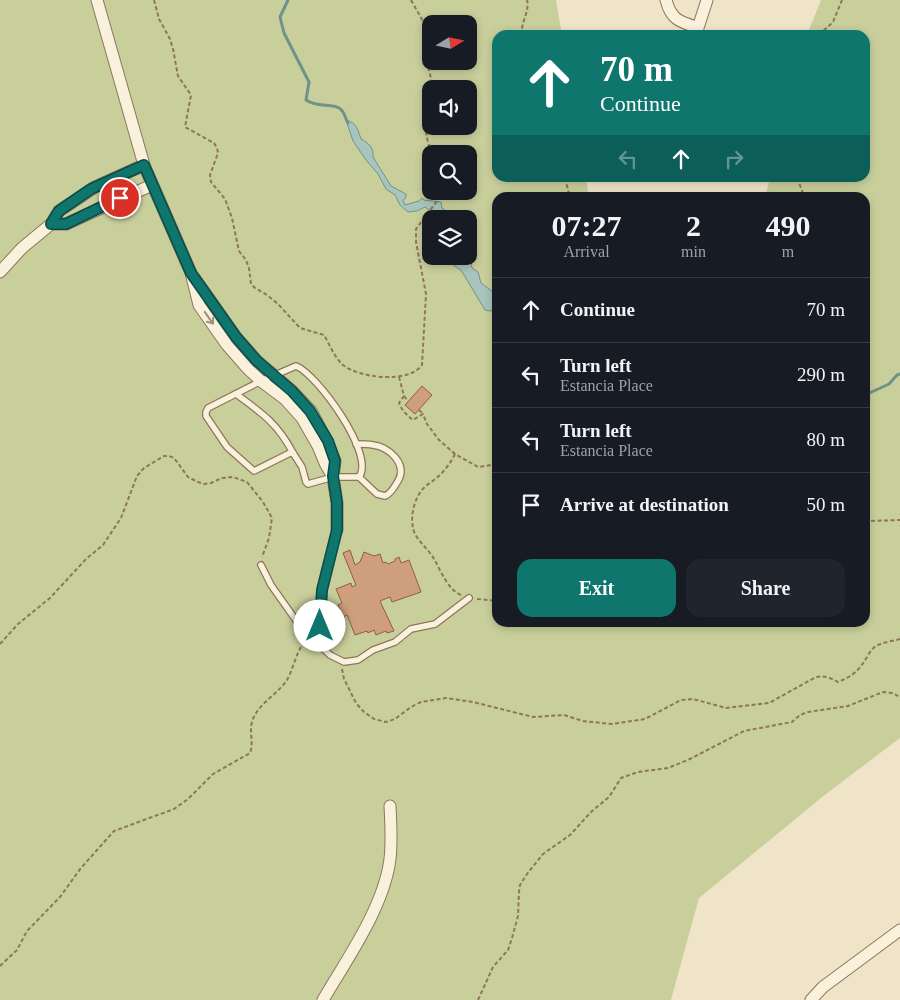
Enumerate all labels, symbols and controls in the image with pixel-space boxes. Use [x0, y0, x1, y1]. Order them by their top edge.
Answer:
north arrow [422, 15, 478, 70]
map controls [422, 15, 477, 265]
icon: ahead [517, 50, 582, 115]
text: 70 m [600, 50, 673, 89]
button: sound [422, 80, 477, 135]
text: Continue [600, 91, 681, 116]
button: search [422, 145, 477, 200]
icon: left [614, 145, 642, 173]
icon: ahead [667, 145, 695, 173]
icon: right [720, 145, 748, 173]
pin [99, 177, 141, 219]
icon: arrive [106, 184, 134, 212]
text: 07:27 [552, 209, 622, 242]
text: 2 [686, 209, 701, 242]
text: 490 [765, 209, 810, 242]
button: layers [422, 210, 477, 265]
text: Arrival [563, 243, 610, 260]
text: min [681, 243, 706, 260]
text: m [782, 243, 794, 260]
icon: ahead [517, 296, 545, 324]
text: Continue [560, 299, 635, 320]
text: 70 m [806, 299, 845, 320]
one-way arrow [204, 311, 214, 325]
text: Turn left [560, 355, 632, 376]
icon: left [517, 361, 545, 389]
text: 290 m [797, 364, 845, 385]
text: Estancia Place [560, 377, 653, 394]
text: Turn left [560, 420, 632, 441]
icon: left [517, 426, 545, 454]
text: 80 m [806, 429, 845, 450]
text: Estancia Place [560, 442, 653, 459]
icon: arrive [517, 491, 545, 519]
text: Arrive at destination [560, 494, 729, 515]
text: 50 m [806, 494, 845, 515]
button: Exit [517, 559, 676, 617]
button: Share [686, 559, 845, 617]
position arrow [293, 599, 345, 651]

